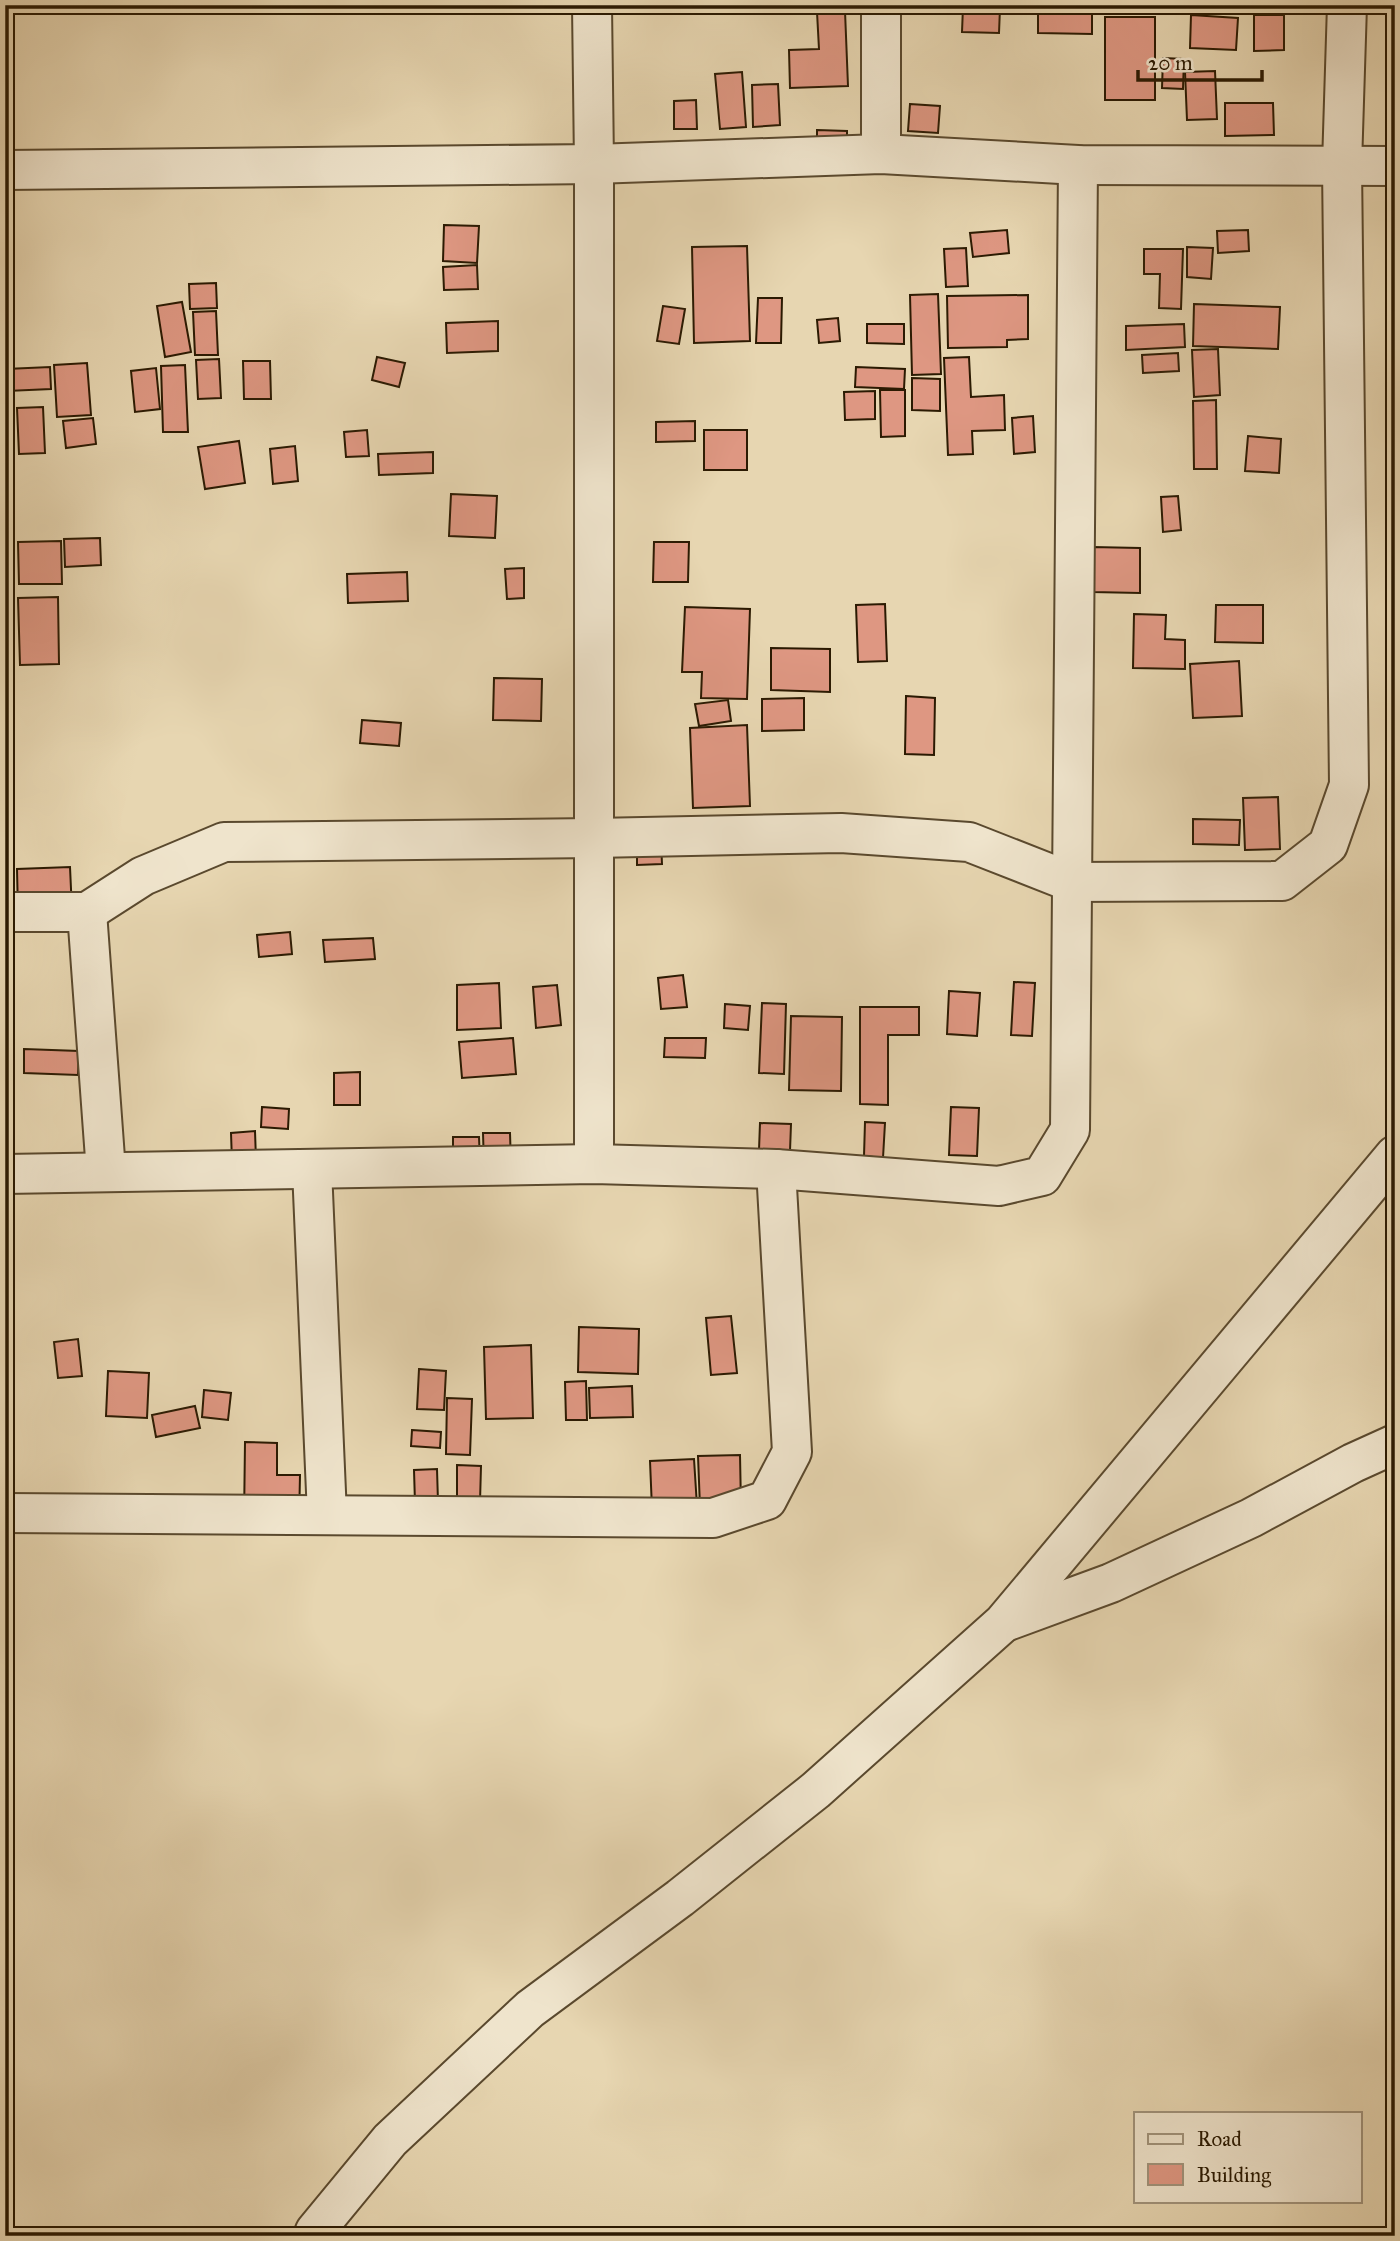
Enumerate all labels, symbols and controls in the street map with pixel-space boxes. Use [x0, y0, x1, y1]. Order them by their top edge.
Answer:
scale bar [1138, 38, 1262, 82]
text: 20 m [1148, 50, 1193, 76]
legend [1134, 2112, 1362, 2202]
text: Road [1197, 2126, 1242, 2152]
text: Building [1197, 2162, 1271, 2188]

